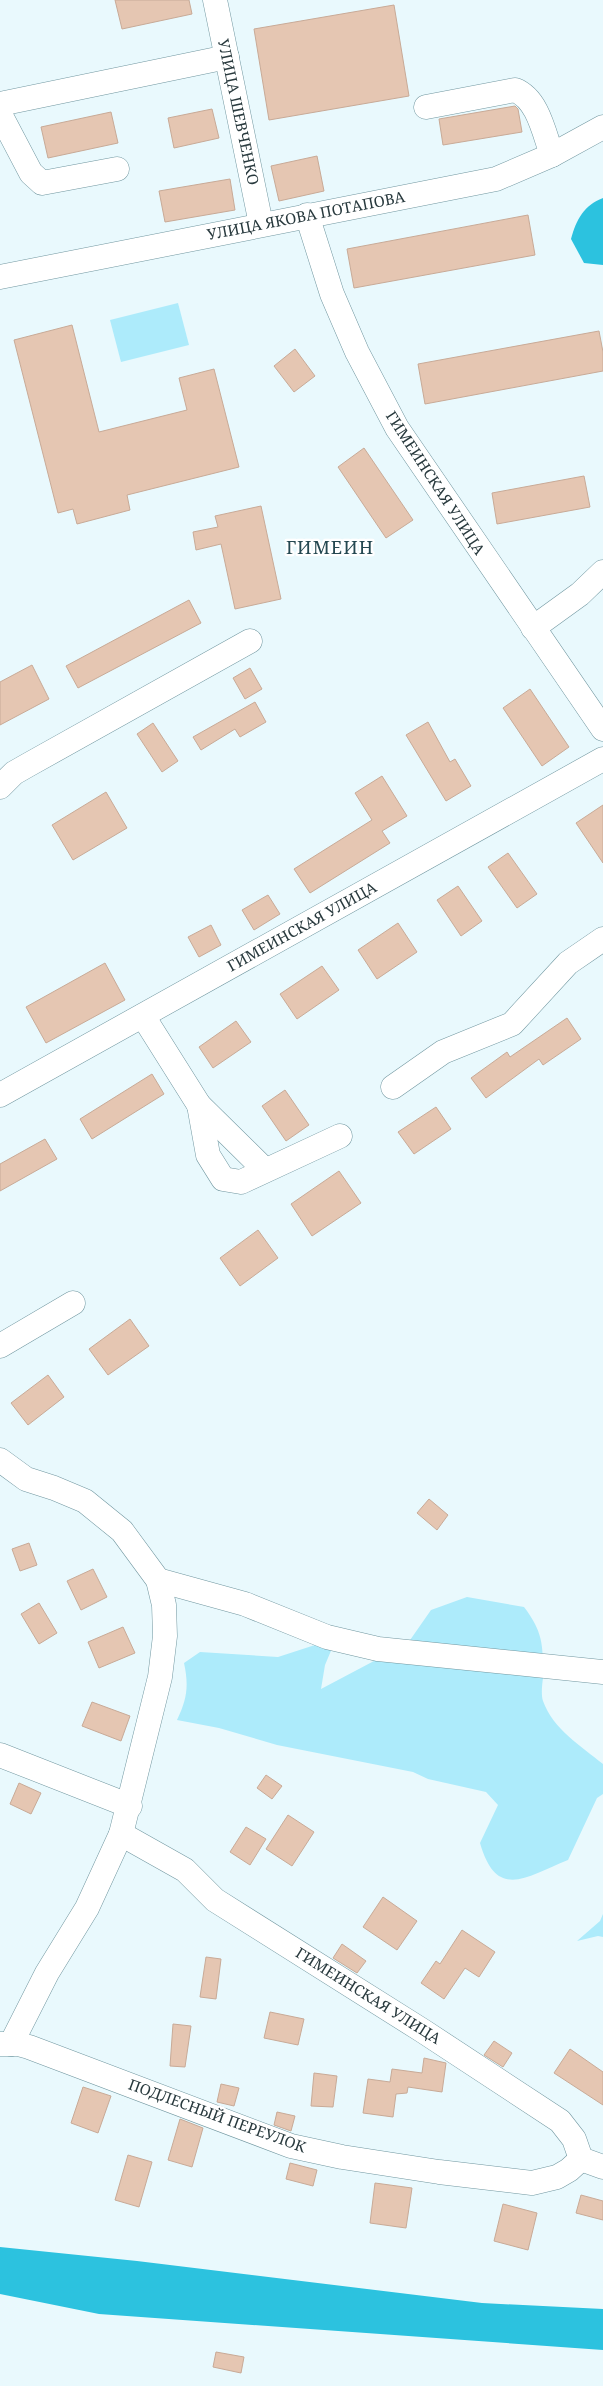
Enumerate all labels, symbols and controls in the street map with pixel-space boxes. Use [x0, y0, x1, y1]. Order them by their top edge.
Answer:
street label: УЛИЦА ШЕВЧЕНКО [214, 37, 264, 187]
street label: УЛИЦА ЯКОВА ПОТАПОВА [205, 186, 407, 244]
street label: ГИМЕИНСКАЯ УЛИЦА [382, 407, 490, 559]
district label: ГИМЕИН [286, 535, 374, 559]
street label: ГИМЕИНСКАЯ УЛИЦА [223, 877, 380, 976]
street label: ГИМЕИНСКАЯ УЛИЦА [292, 1942, 445, 2048]
street label: ПОДЛЕСНЫЙ ПЕРЕУЛОК [126, 2074, 309, 2157]

